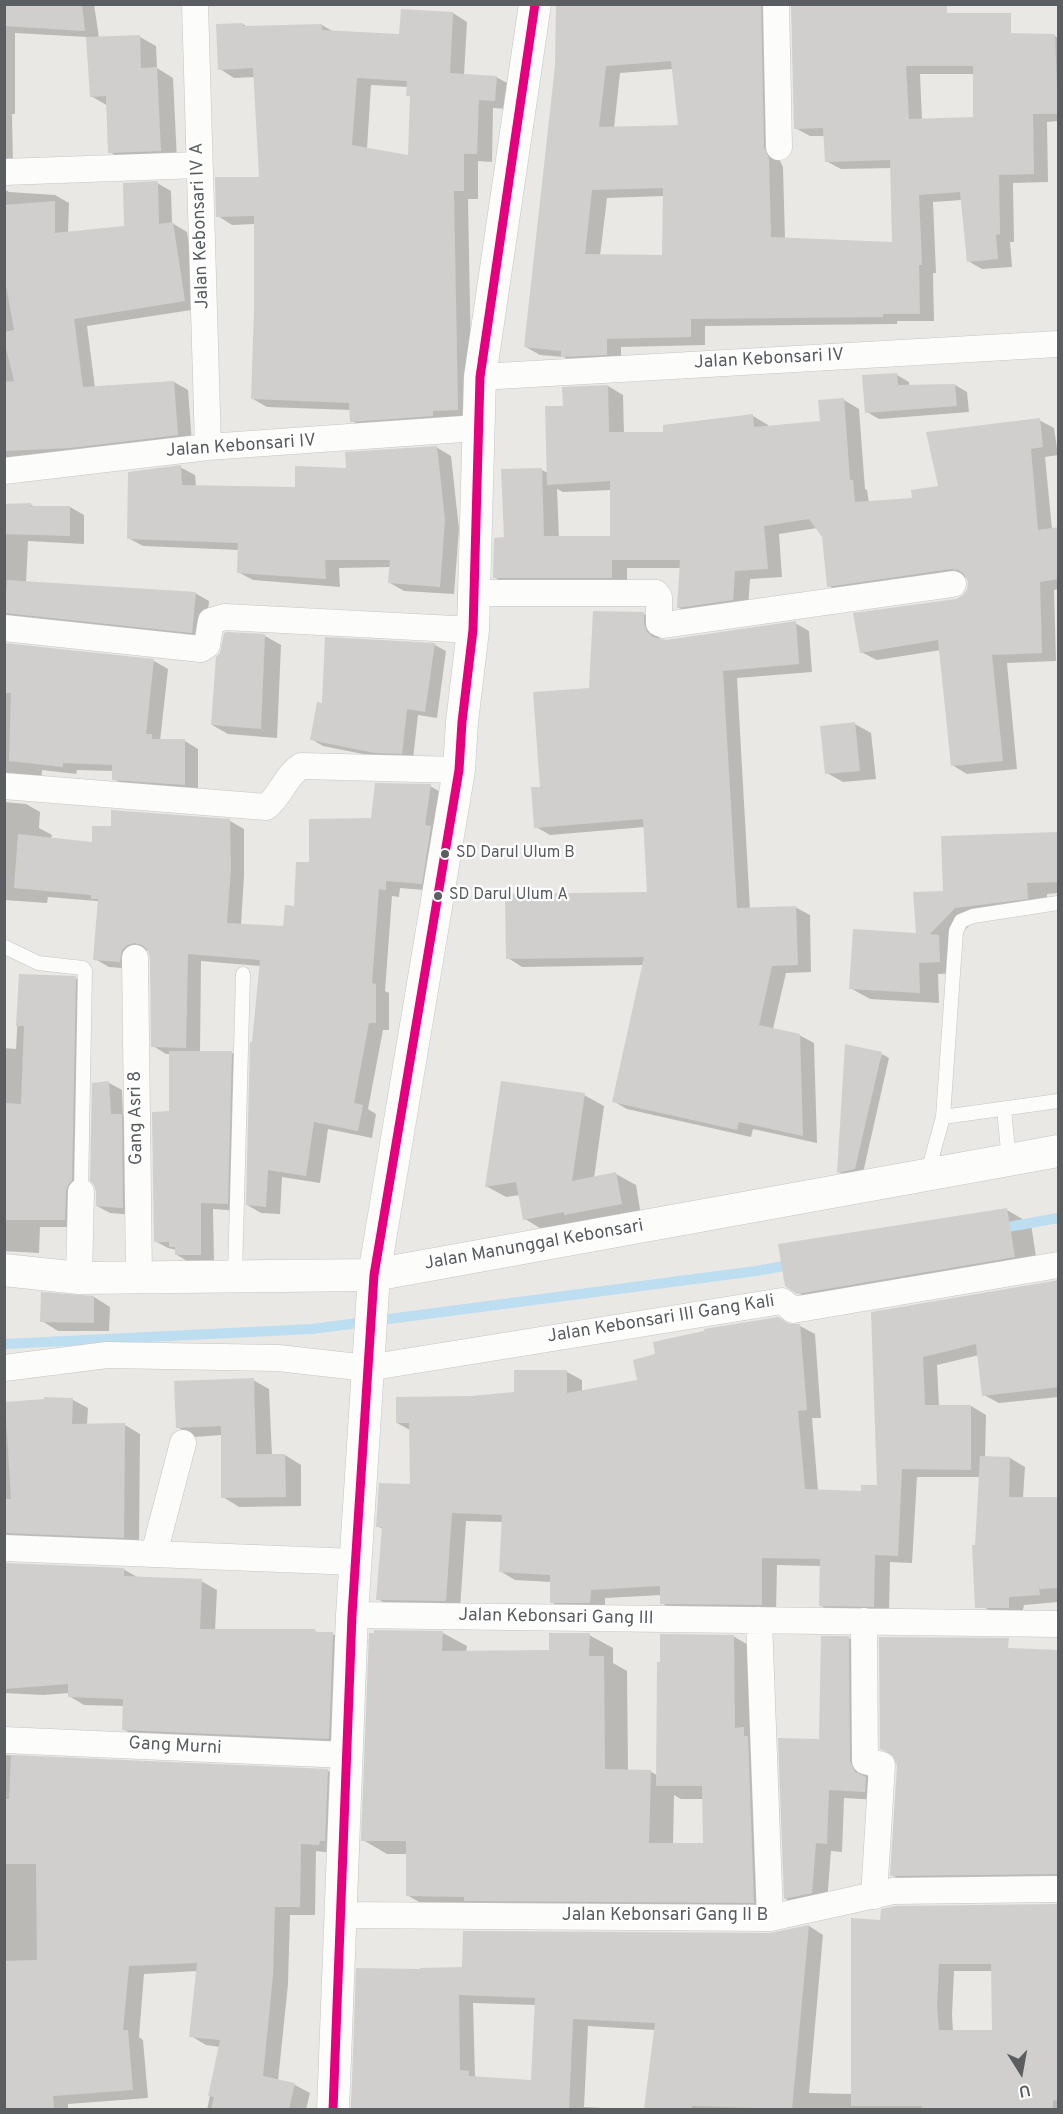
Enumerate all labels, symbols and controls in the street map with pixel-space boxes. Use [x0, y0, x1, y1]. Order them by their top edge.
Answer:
street label: Jalan Kebonsari IV A [187, 142, 215, 310]
street label: Jalan Kebonsari IV [693, 345, 845, 375]
street label: Jalan Kebonsari IV [165, 431, 317, 463]
place label: SD Darul Ulum B [456, 844, 575, 864]
marker: SD Darul Ulum B [439, 848, 451, 860]
place label: SD Darul Ulum A [449, 886, 568, 906]
marker: SD Darul Ulum A [432, 890, 444, 902]
street label: Gang Asri 8 [125, 1071, 149, 1165]
street label: Jalan Manunggal Kebonsari [423, 1216, 645, 1276]
street label: Jalan Kebonsari III Gang Kali [546, 1291, 776, 1349]
street label: Jalan Kebonsari Gang III [458, 1605, 654, 1631]
street label: Gang Murni [128, 1734, 222, 1760]
street label: Jalan Kebonsari Gang II B [562, 1905, 768, 1927]
north arrow [991, 2042, 1051, 2102]
text: U [1017, 2079, 1032, 2101]

